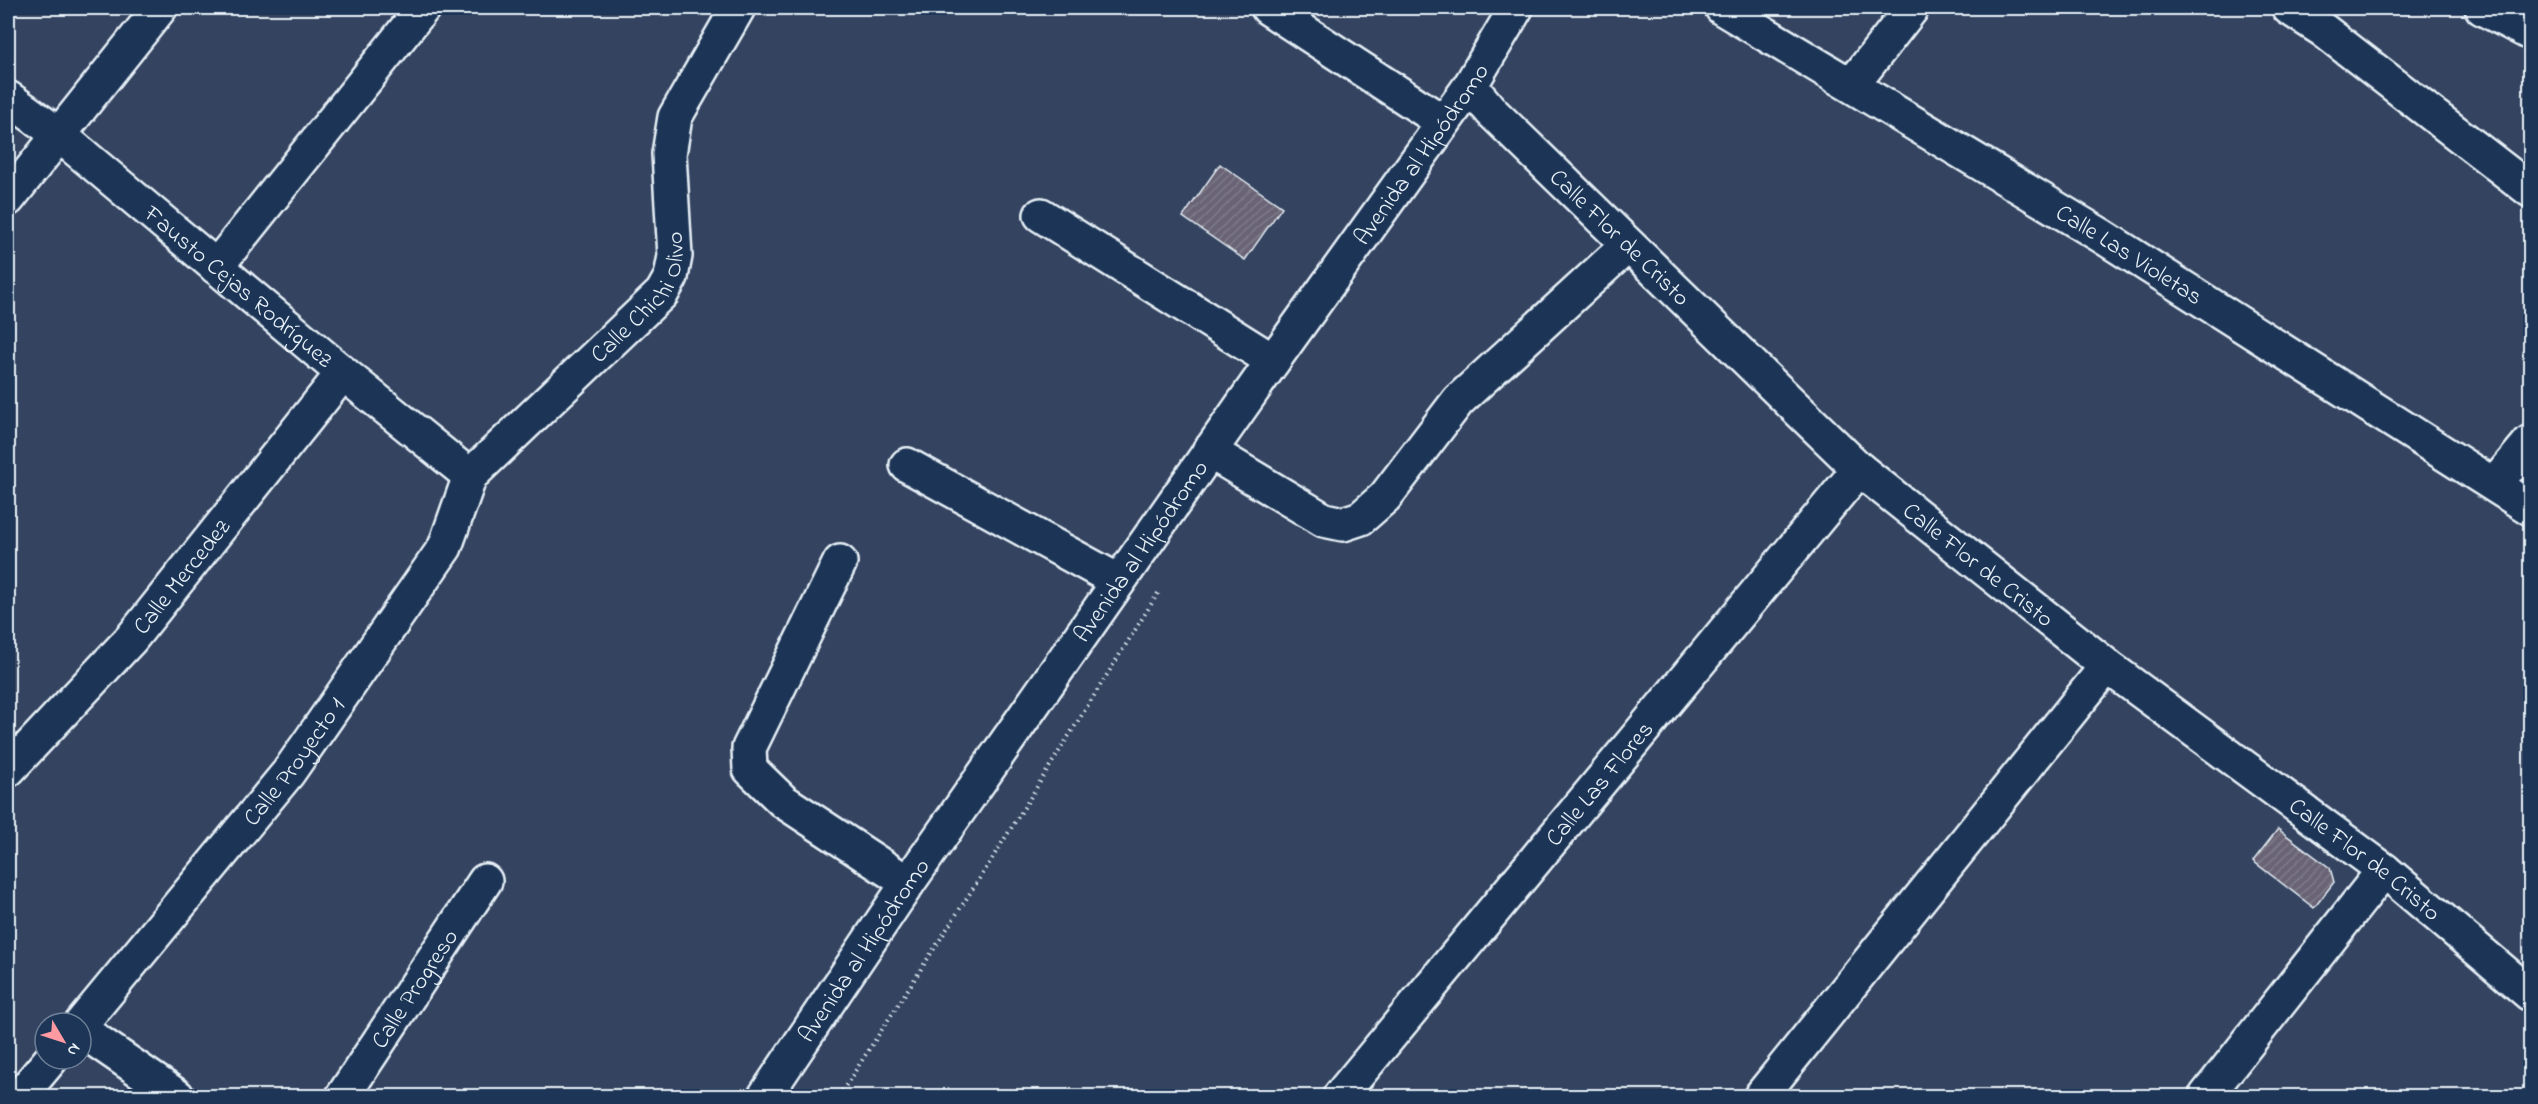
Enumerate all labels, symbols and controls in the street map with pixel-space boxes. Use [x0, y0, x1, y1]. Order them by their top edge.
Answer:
street label: Avenida al Hipódromo [1346, 58, 1499, 253]
street label: Calle Flor de Cristo [1540, 162, 1697, 315]
street label: Calle Las Violetas [2048, 197, 2209, 315]
street label: Fausto Cejas Rodríguez [135, 198, 340, 378]
street label: Calle Chichi Olivo [583, 231, 695, 372]
street label: Avenida al Hipódromo [1066, 454, 1218, 651]
street label: Calle Flor de Cristo [1894, 495, 2060, 637]
street label: Calle Mercedez [126, 512, 241, 643]
street label: Calle Proyecto 1 [236, 691, 355, 835]
street label: Calle Las Flores [1538, 715, 1663, 855]
street label: Calle Flor de Cristo [2280, 790, 2447, 931]
street label: Avenida al Hipódromo [791, 852, 940, 1051]
street label: Calle Progreso [364, 923, 469, 1057]
north arrow [33, 1011, 93, 1071]
text: N [60, 1037, 86, 1061]

